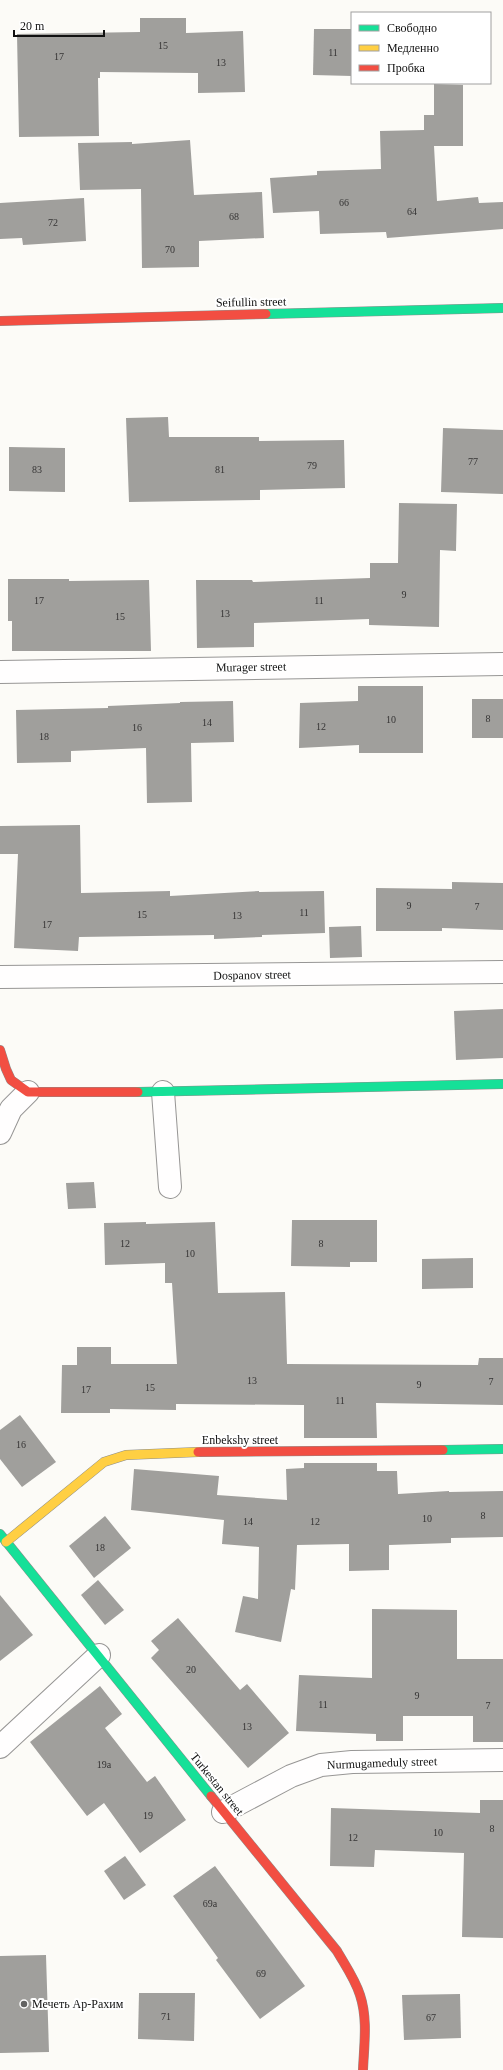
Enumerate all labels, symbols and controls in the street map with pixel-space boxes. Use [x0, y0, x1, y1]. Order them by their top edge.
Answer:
scale bar [14, 12, 104, 38]
legend [351, 12, 491, 84]
text: 20 m [20, 19, 45, 33]
text: Свободно [387, 21, 437, 35]
house number: 15 [158, 40, 168, 51]
text: Медленно [387, 41, 439, 55]
house number: 11 [328, 47, 338, 58]
house number: 17 [54, 51, 64, 62]
house number: 13 [216, 57, 226, 68]
text: Пробка [387, 61, 425, 75]
house number: 66 [339, 197, 349, 208]
house number: 64 [407, 206, 417, 217]
house number: 68 [229, 211, 239, 222]
house number: 72 [48, 217, 58, 228]
house number: 70 [165, 244, 175, 255]
street label: Seifullin street [216, 294, 287, 310]
house number: 77 [468, 456, 478, 467]
house number: 79 [307, 460, 317, 471]
house number: 83 [32, 464, 42, 475]
house number: 81 [215, 464, 225, 475]
house number: 9 [402, 589, 407, 600]
house number: 17 [34, 595, 44, 606]
house number: 11 [314, 595, 324, 606]
house number: 13 [220, 608, 230, 619]
house number: 15 [115, 611, 125, 622]
street label: Murager street [216, 659, 287, 675]
house number: 8 [486, 713, 491, 724]
house number: 10 [386, 714, 396, 725]
house number: 14 [202, 717, 212, 728]
house number: 12 [316, 721, 326, 732]
house number: 16 [132, 722, 142, 733]
house number: 18 [39, 731, 49, 742]
house number: 9 [407, 900, 412, 911]
house number: 7 [475, 901, 480, 912]
house number: 11 [299, 907, 309, 918]
house number: 15 [137, 909, 147, 920]
house number: 13 [232, 910, 242, 921]
house number: 17 [42, 919, 52, 930]
street label: Dospanov street [213, 967, 292, 983]
house number: 12 [120, 1238, 130, 1249]
house number: 8 [319, 1238, 324, 1249]
house number: 10 [185, 1248, 195, 1259]
house number: 13 [247, 1375, 257, 1386]
house number: 7 [489, 1376, 494, 1387]
house number: 9 [417, 1379, 422, 1390]
house number: 15 [145, 1382, 155, 1393]
house number: 17 [81, 1384, 91, 1395]
house number: 11 [335, 1395, 345, 1406]
street label: Enbekshy street [202, 1433, 279, 1447]
house number: 16 [16, 1439, 26, 1450]
house number: 8 [481, 1510, 486, 1521]
house number: 10 [422, 1513, 432, 1524]
house number: 14 [243, 1516, 253, 1527]
house number: 12 [310, 1516, 320, 1527]
house number: 18 [95, 1542, 105, 1553]
house number: 20 [186, 1664, 196, 1675]
house number: 9 [415, 1690, 420, 1701]
house number: 11 [318, 1699, 328, 1710]
house number: 7 [486, 1700, 491, 1711]
house number: 13 [242, 1721, 252, 1732]
street label: Turkestan street [187, 1750, 247, 1819]
street label: Nurmugameduly street [327, 1754, 438, 1772]
house number: 19а [97, 1759, 112, 1770]
house number: 19 [143, 1810, 153, 1821]
house number: 8 [490, 1823, 495, 1834]
house number: 10 [433, 1827, 443, 1838]
house number: 12 [348, 1832, 358, 1843]
house number: 69а [203, 1898, 218, 1909]
house number: 69 [256, 1968, 266, 1979]
place label: Мечеть Ар-Рахим [32, 1997, 124, 2011]
marker: Мечеть Ар-Рахим [19, 1999, 29, 2009]
house number: 71 [161, 2011, 171, 2022]
house number: 67 [426, 2012, 436, 2023]

